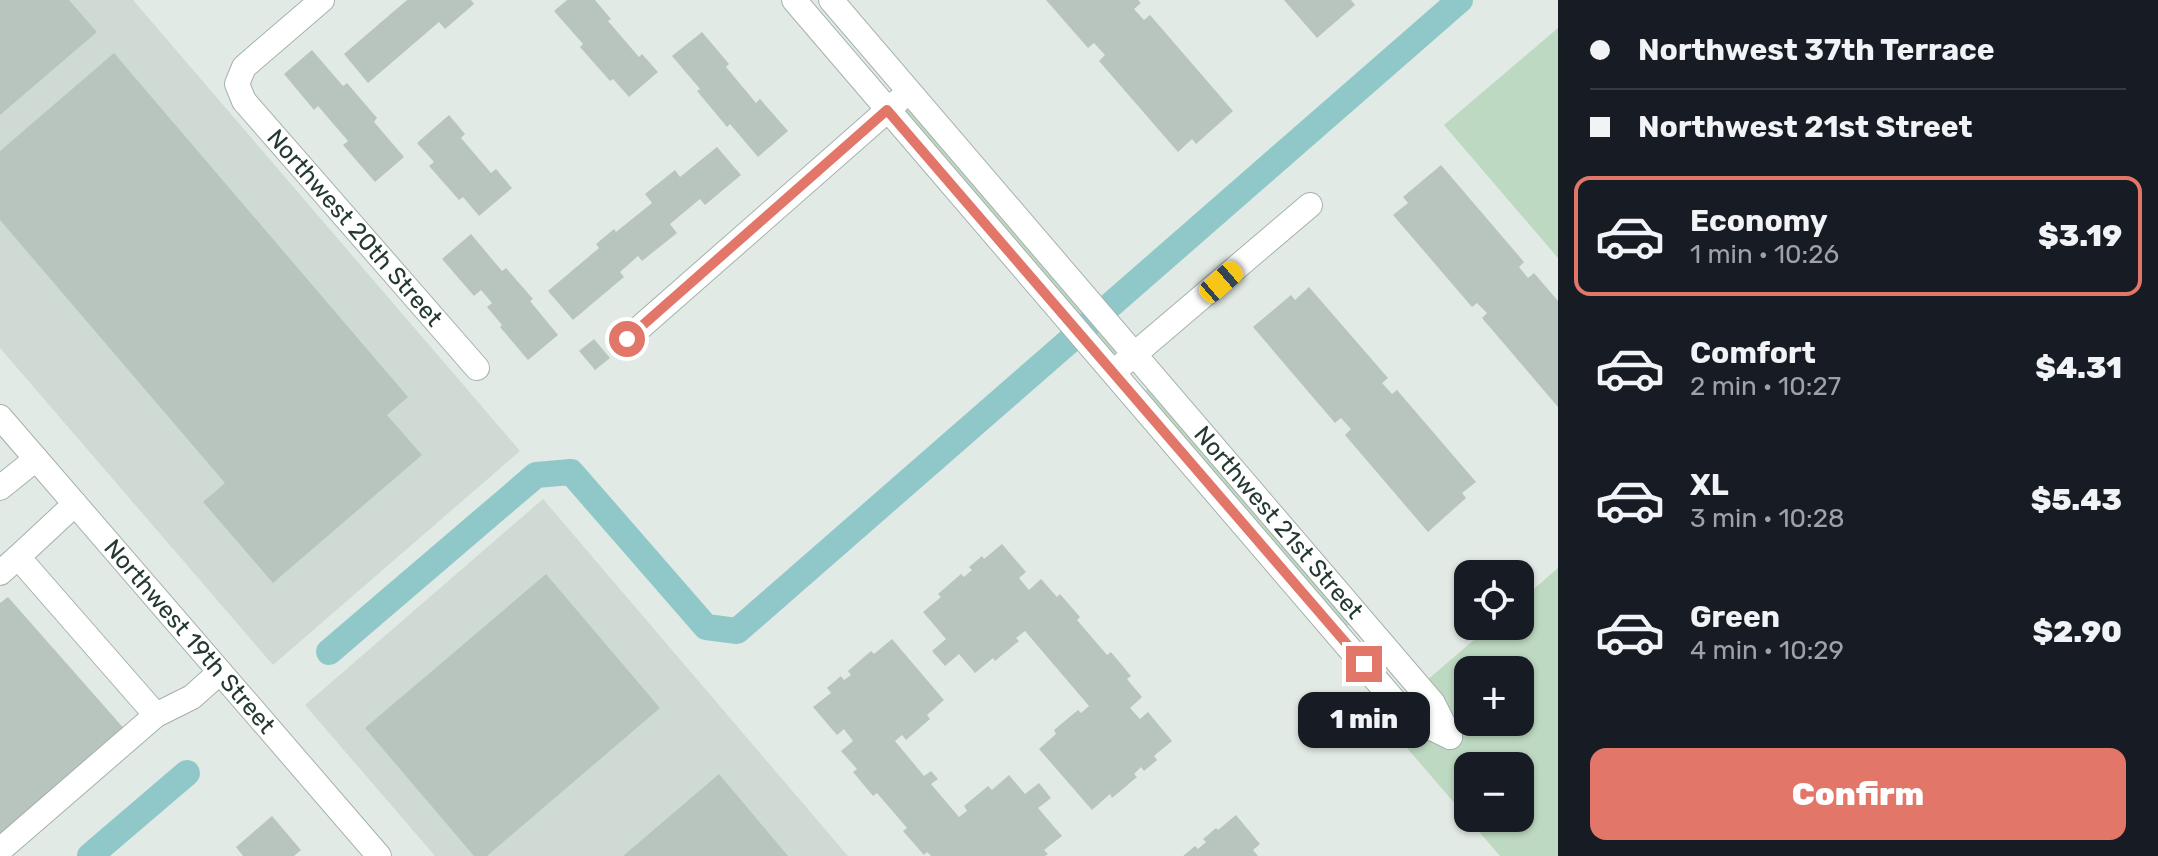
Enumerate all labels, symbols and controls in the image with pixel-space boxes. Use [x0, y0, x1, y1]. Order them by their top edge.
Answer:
text: Northwest 37th Terrace [1638, 32, 1995, 68]
text: Northwest 21st Street [1638, 109, 1972, 145]
street label: Northwest 20th Street [261, 124, 448, 332]
icon: car [1594, 200, 1666, 272]
text: Economy [1690, 203, 1828, 239]
text: $3.19 [2038, 218, 2122, 254]
text: 1 min · 10:26 [1690, 239, 1839, 270]
car [1195, 257, 1247, 307]
route start [609, 321, 645, 357]
icon: car [1594, 332, 1666, 404]
text: Comfort [1690, 335, 1816, 371]
text: $4.31 [2035, 350, 2122, 386]
text: 2 min · 10:27 [1690, 371, 1841, 402]
street label: Northwest 21st Street [1188, 421, 1369, 625]
icon: car [1594, 464, 1666, 536]
text: XL [1690, 467, 1729, 503]
text: $5.43 [2031, 482, 2122, 518]
text: 3 min · 10:28 [1690, 503, 1845, 534]
street label: Northwest 19th Street [98, 534, 281, 739]
map controls [1454, 560, 1534, 832]
button: locate [1454, 560, 1534, 640]
icon: car [1594, 596, 1666, 668]
text: Green [1690, 599, 1780, 635]
text: $2.90 [2032, 614, 2122, 650]
text: 4 min · 10:29 [1690, 635, 1844, 666]
route end [1346, 646, 1382, 682]
button: + [1454, 656, 1534, 736]
callout: 1 min [1298, 692, 1430, 748]
text: 1 min [1330, 704, 1398, 735]
button: Confirm [1590, 748, 2126, 840]
button: − [1454, 752, 1534, 832]

